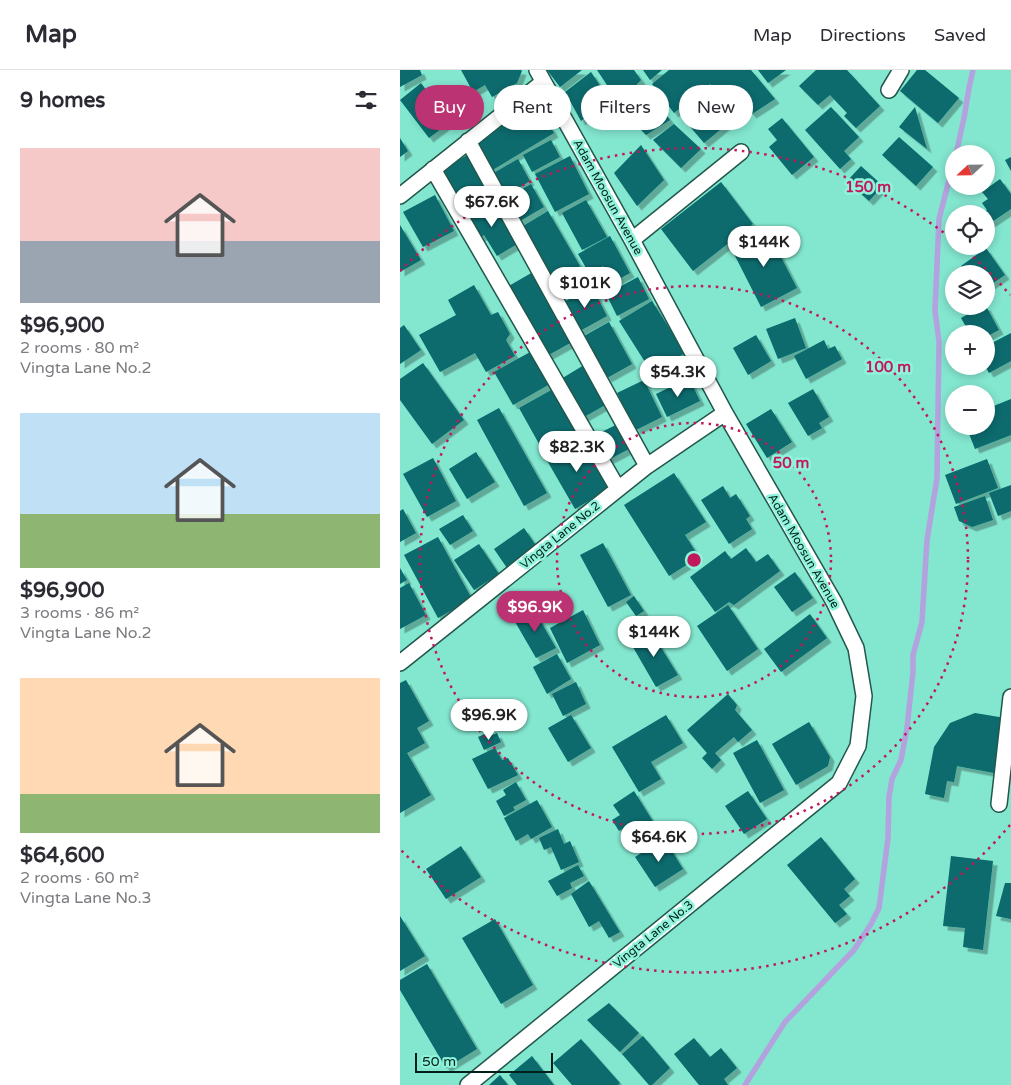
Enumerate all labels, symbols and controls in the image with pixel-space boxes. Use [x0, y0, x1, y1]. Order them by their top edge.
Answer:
text: Map [25, 20, 77, 49]
text: Map [753, 24, 792, 46]
text: Directions [820, 24, 906, 46]
text: Saved [934, 24, 986, 46]
chip: Buy [415, 85, 484, 130]
chip: Rent [494, 85, 571, 130]
chip: Filters [581, 85, 669, 130]
chip: New [679, 85, 753, 130]
icon: filters [352, 86, 380, 114]
text: 9 homes [20, 88, 105, 113]
street label: Adam Moosun Avenue [570, 137, 646, 257]
north arrow [945, 145, 995, 195]
map controls [945, 145, 995, 435]
text: 150 m [845, 178, 891, 196]
icon: home [155, 180, 245, 270]
pin: $67.6K [451, 186, 533, 228]
text: $67.6K [465, 192, 519, 212]
button: locate [945, 205, 995, 255]
pin: $144K [729, 226, 799, 268]
text: $144K [739, 232, 789, 252]
button: layers [945, 265, 995, 315]
pin: $101K [550, 266, 620, 309]
text: $101K [560, 273, 610, 293]
text: $96,900 [20, 313, 104, 338]
button: + [945, 325, 995, 375]
text: 2 rooms · 80 m² [20, 338, 139, 358]
pin: $54.3K [637, 356, 719, 398]
text: Vingta Lane No.2 [20, 358, 152, 378]
text: 100 m [865, 358, 911, 376]
text: $54.3K [651, 362, 705, 382]
button: − [945, 385, 995, 435]
pin: $82.3K [536, 430, 618, 473]
text: $82.3K [550, 437, 604, 457]
icon: home [155, 445, 245, 535]
text: 50 m [773, 454, 809, 472]
street label: Adam Moosun Avenue [766, 491, 843, 611]
street label: Vingta Lane No.2 [517, 499, 603, 571]
centre of rings [685, 551, 703, 569]
text: $96,900 [20, 578, 104, 603]
pin: $96.9K [494, 590, 576, 633]
text: $96.9K [508, 597, 562, 617]
text: 3 rooms · 86 m² [20, 603, 139, 623]
pin: $144K [619, 616, 689, 658]
text: $144K [629, 622, 679, 642]
text: Vingta Lane No.2 [20, 623, 152, 643]
pin: $96.9K [448, 698, 530, 741]
text: $96.9K [462, 705, 516, 725]
icon: home [155, 710, 245, 800]
pin: $64.6K [618, 820, 700, 863]
text: $64.6K [632, 827, 686, 847]
text: $64,600 [20, 843, 104, 868]
text: 2 rooms · 60 m² [20, 868, 139, 888]
text: Vingta Lane No.3 [20, 888, 152, 908]
street label: Vingta Lane No.3 [610, 898, 696, 970]
scale bar [415, 1050, 552, 1073]
text: 50 m [422, 1053, 456, 1070]

